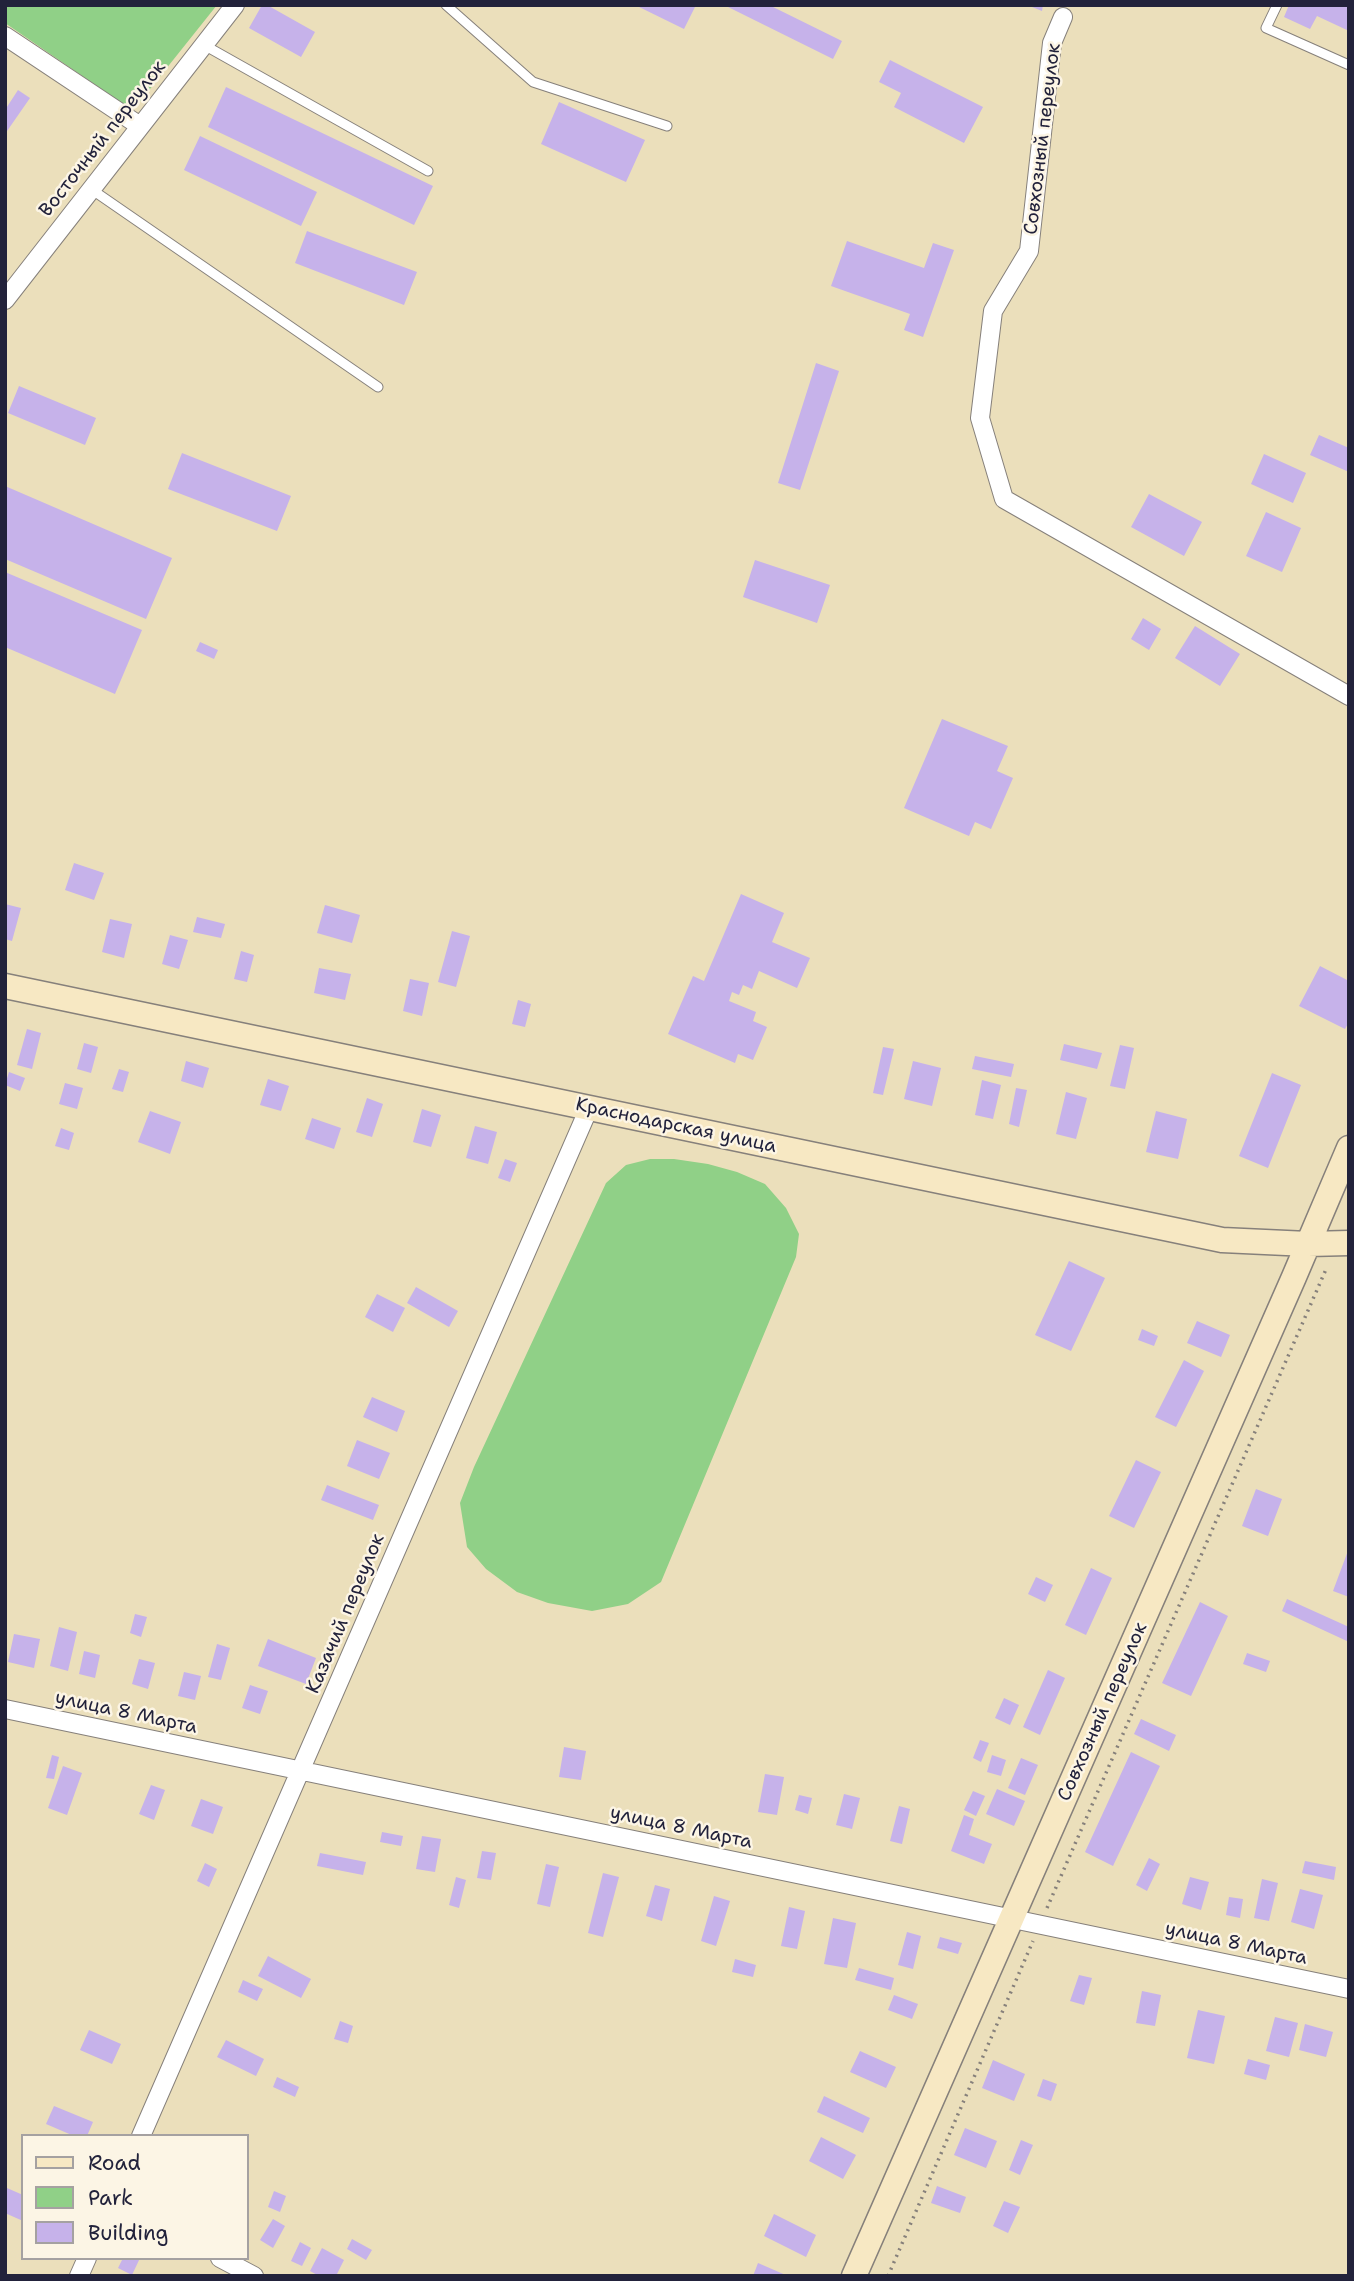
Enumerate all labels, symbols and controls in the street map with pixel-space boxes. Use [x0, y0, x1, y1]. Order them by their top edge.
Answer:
street label: Совхозный переулок [1020, 42, 1066, 236]
street label: Восточный переулок [35, 56, 171, 222]
street label: Краснодарская улица [573, 1094, 779, 1158]
street label: Казачий переулок [302, 1531, 390, 1697]
street label: Совхозный переулок [1053, 1619, 1153, 1805]
street label: улица 8 Марта [53, 1687, 199, 1739]
street label: улица 8 Марта [608, 1802, 754, 1854]
street label: улица 8 Марта [1163, 1918, 1309, 1970]
legend [21, 2134, 248, 2260]
text: Road [88, 2149, 141, 2177]
text: Park [88, 2184, 133, 2212]
text: Building [88, 2219, 168, 2247]

